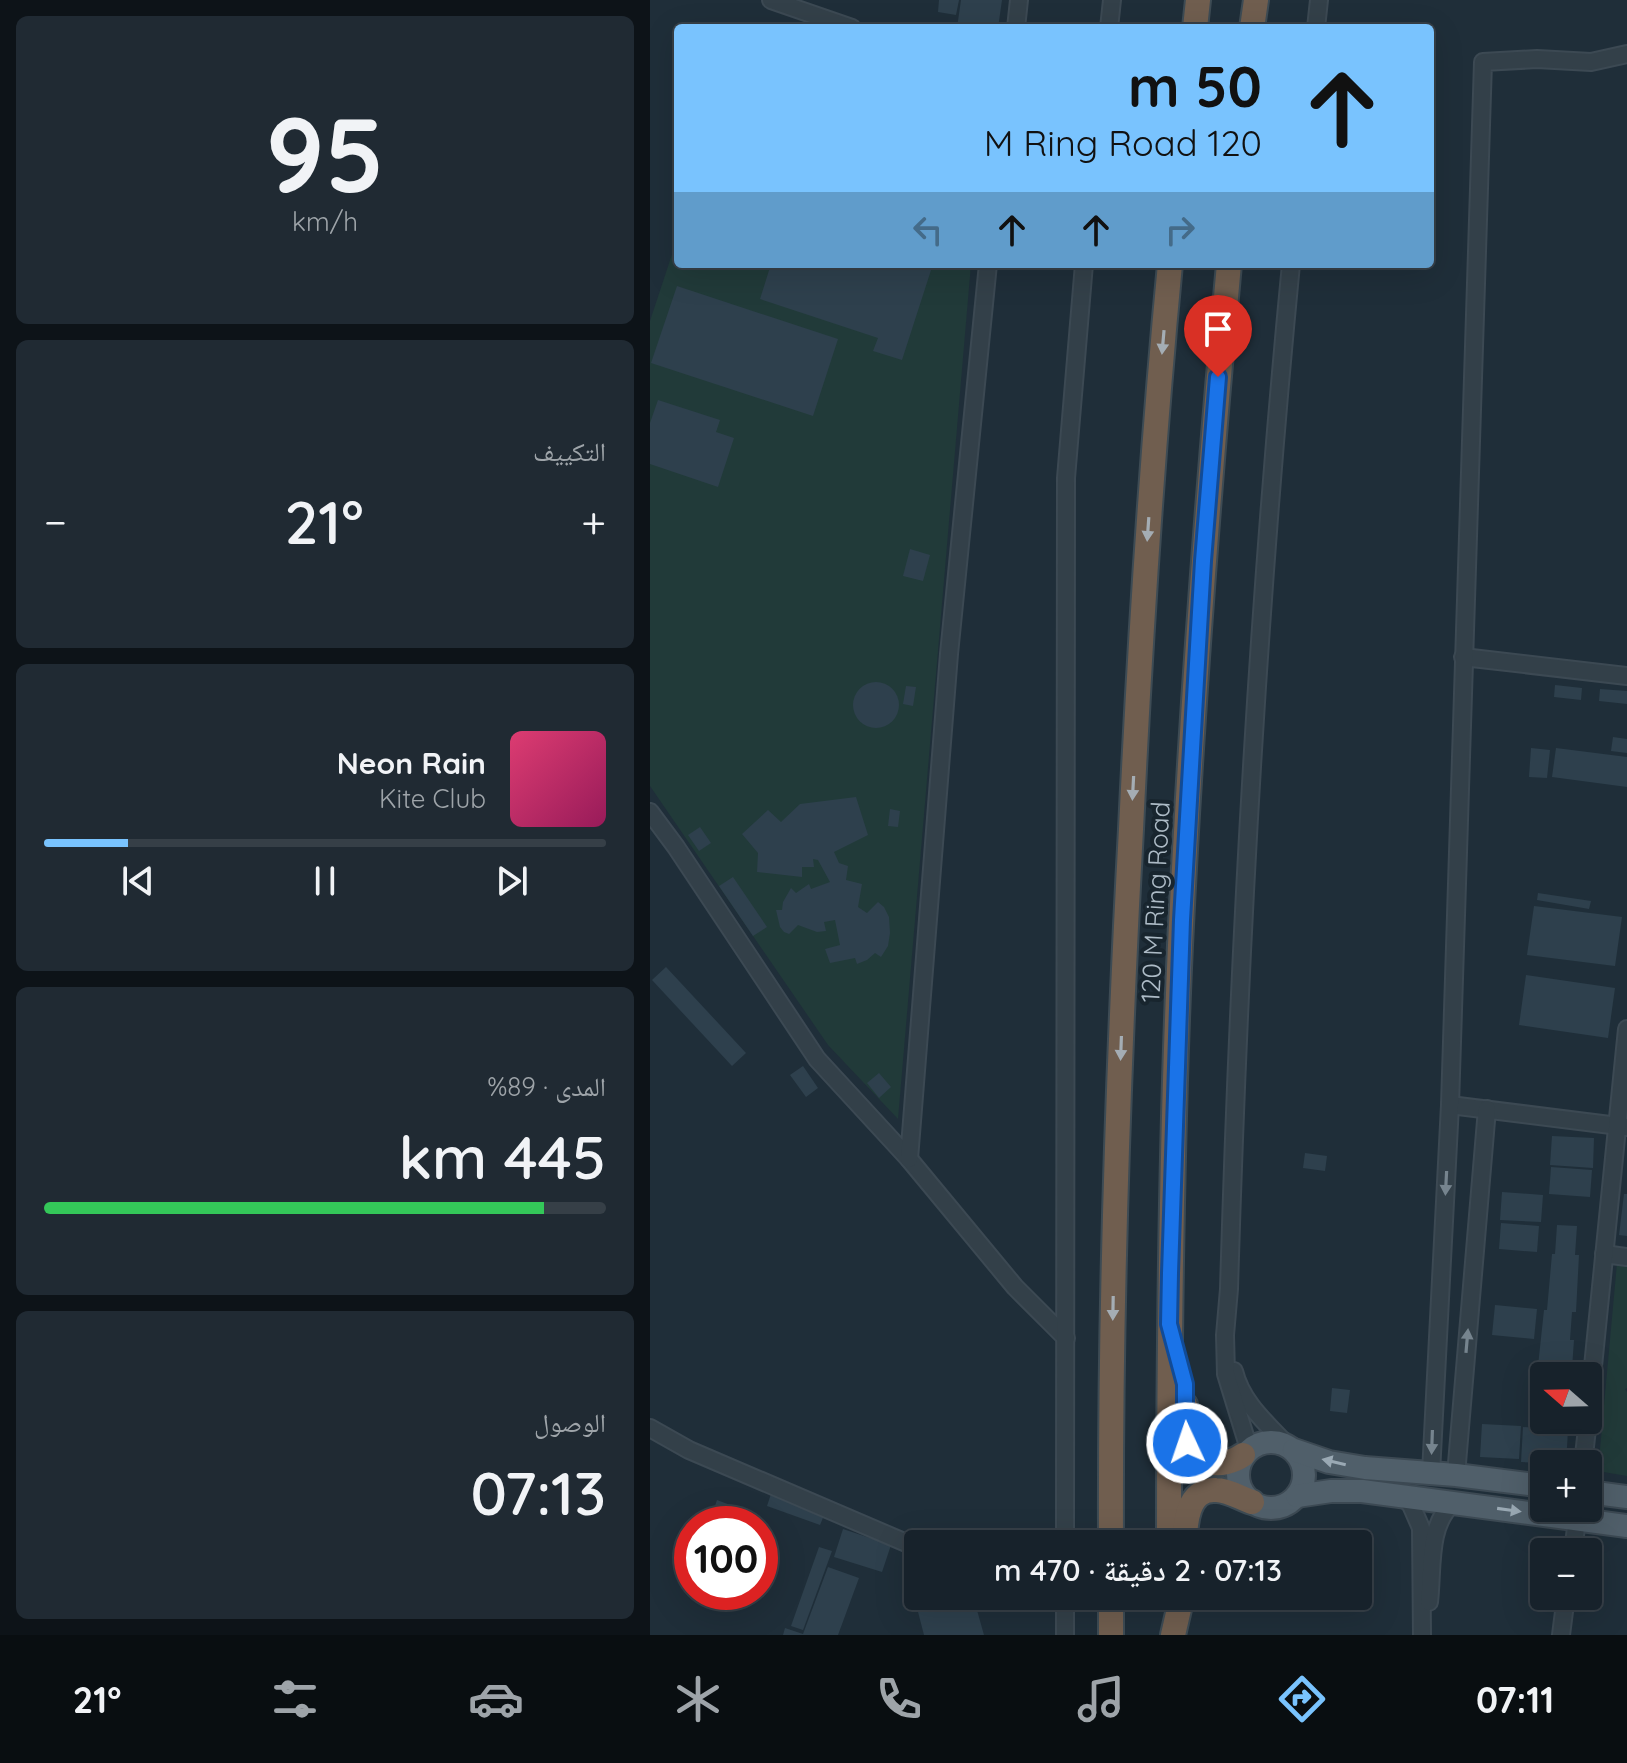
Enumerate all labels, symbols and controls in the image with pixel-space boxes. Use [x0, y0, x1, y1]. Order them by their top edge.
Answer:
text: 50 m [1128, 51, 1262, 121]
icon: ahead [1290, 56, 1394, 160]
text: 95 [266, 88, 385, 218]
text: 120 M Ring Road [984, 120, 1262, 165]
text: km/h [292, 205, 358, 238]
icon: left [906, 208, 950, 252]
icon: ahead [990, 208, 1034, 252]
icon: ahead [1074, 208, 1118, 252]
icon: right [1158, 208, 1202, 252]
pin [1184, 295, 1252, 377]
icon: arrive [1196, 307, 1240, 351]
one-way arrow [1156, 330, 1169, 355]
text: التكييف [533, 435, 606, 468]
text: 21° [284, 484, 364, 559]
text: − [44, 494, 67, 549]
text: + [581, 494, 606, 549]
one-way arrow [1142, 517, 1155, 542]
text: Neon Rain [337, 744, 486, 782]
one-way arrow [1126, 776, 1139, 801]
text: Kite Club [379, 782, 486, 815]
street label: 120 M Ring Road [1133, 801, 1177, 1003]
icon: previous [116, 859, 160, 903]
icon: pause [303, 859, 347, 903]
icon: next [490, 859, 534, 903]
one-way arrow [1114, 1036, 1127, 1061]
text: المدى · 89% [487, 1070, 606, 1103]
text: 445 km [398, 1119, 606, 1194]
one-way arrow [1439, 1171, 1452, 1196]
one-way arrow [1107, 1296, 1120, 1321]
one-way arrow [1461, 1328, 1474, 1353]
north arrow [1530, 1362, 1602, 1434]
map controls [1530, 1362, 1602, 1610]
position arrow [1145, 1401, 1229, 1485]
text: الوصول [534, 1406, 606, 1439]
one-way arrow [1425, 1430, 1438, 1455]
button: + [1530, 1450, 1602, 1522]
text: 07:13 [470, 1455, 606, 1530]
one-way arrow [1322, 1455, 1347, 1468]
one-way arrow [1496, 1504, 1521, 1517]
speed limit sign: 100 [674, 1506, 778, 1610]
button: − [1530, 1538, 1602, 1610]
text: 07:13 · 2 دقيقة · 470 m [994, 1551, 1282, 1589]
icon: filters [267, 1671, 323, 1727]
icon: car [468, 1671, 524, 1727]
icon: climate [670, 1671, 726, 1727]
icon: phone [871, 1671, 927, 1727]
icon: music [1073, 1671, 1129, 1727]
icon: directions [1274, 1671, 1330, 1727]
text: 21° [73, 1677, 121, 1722]
text: 07:11 [1476, 1677, 1554, 1722]

